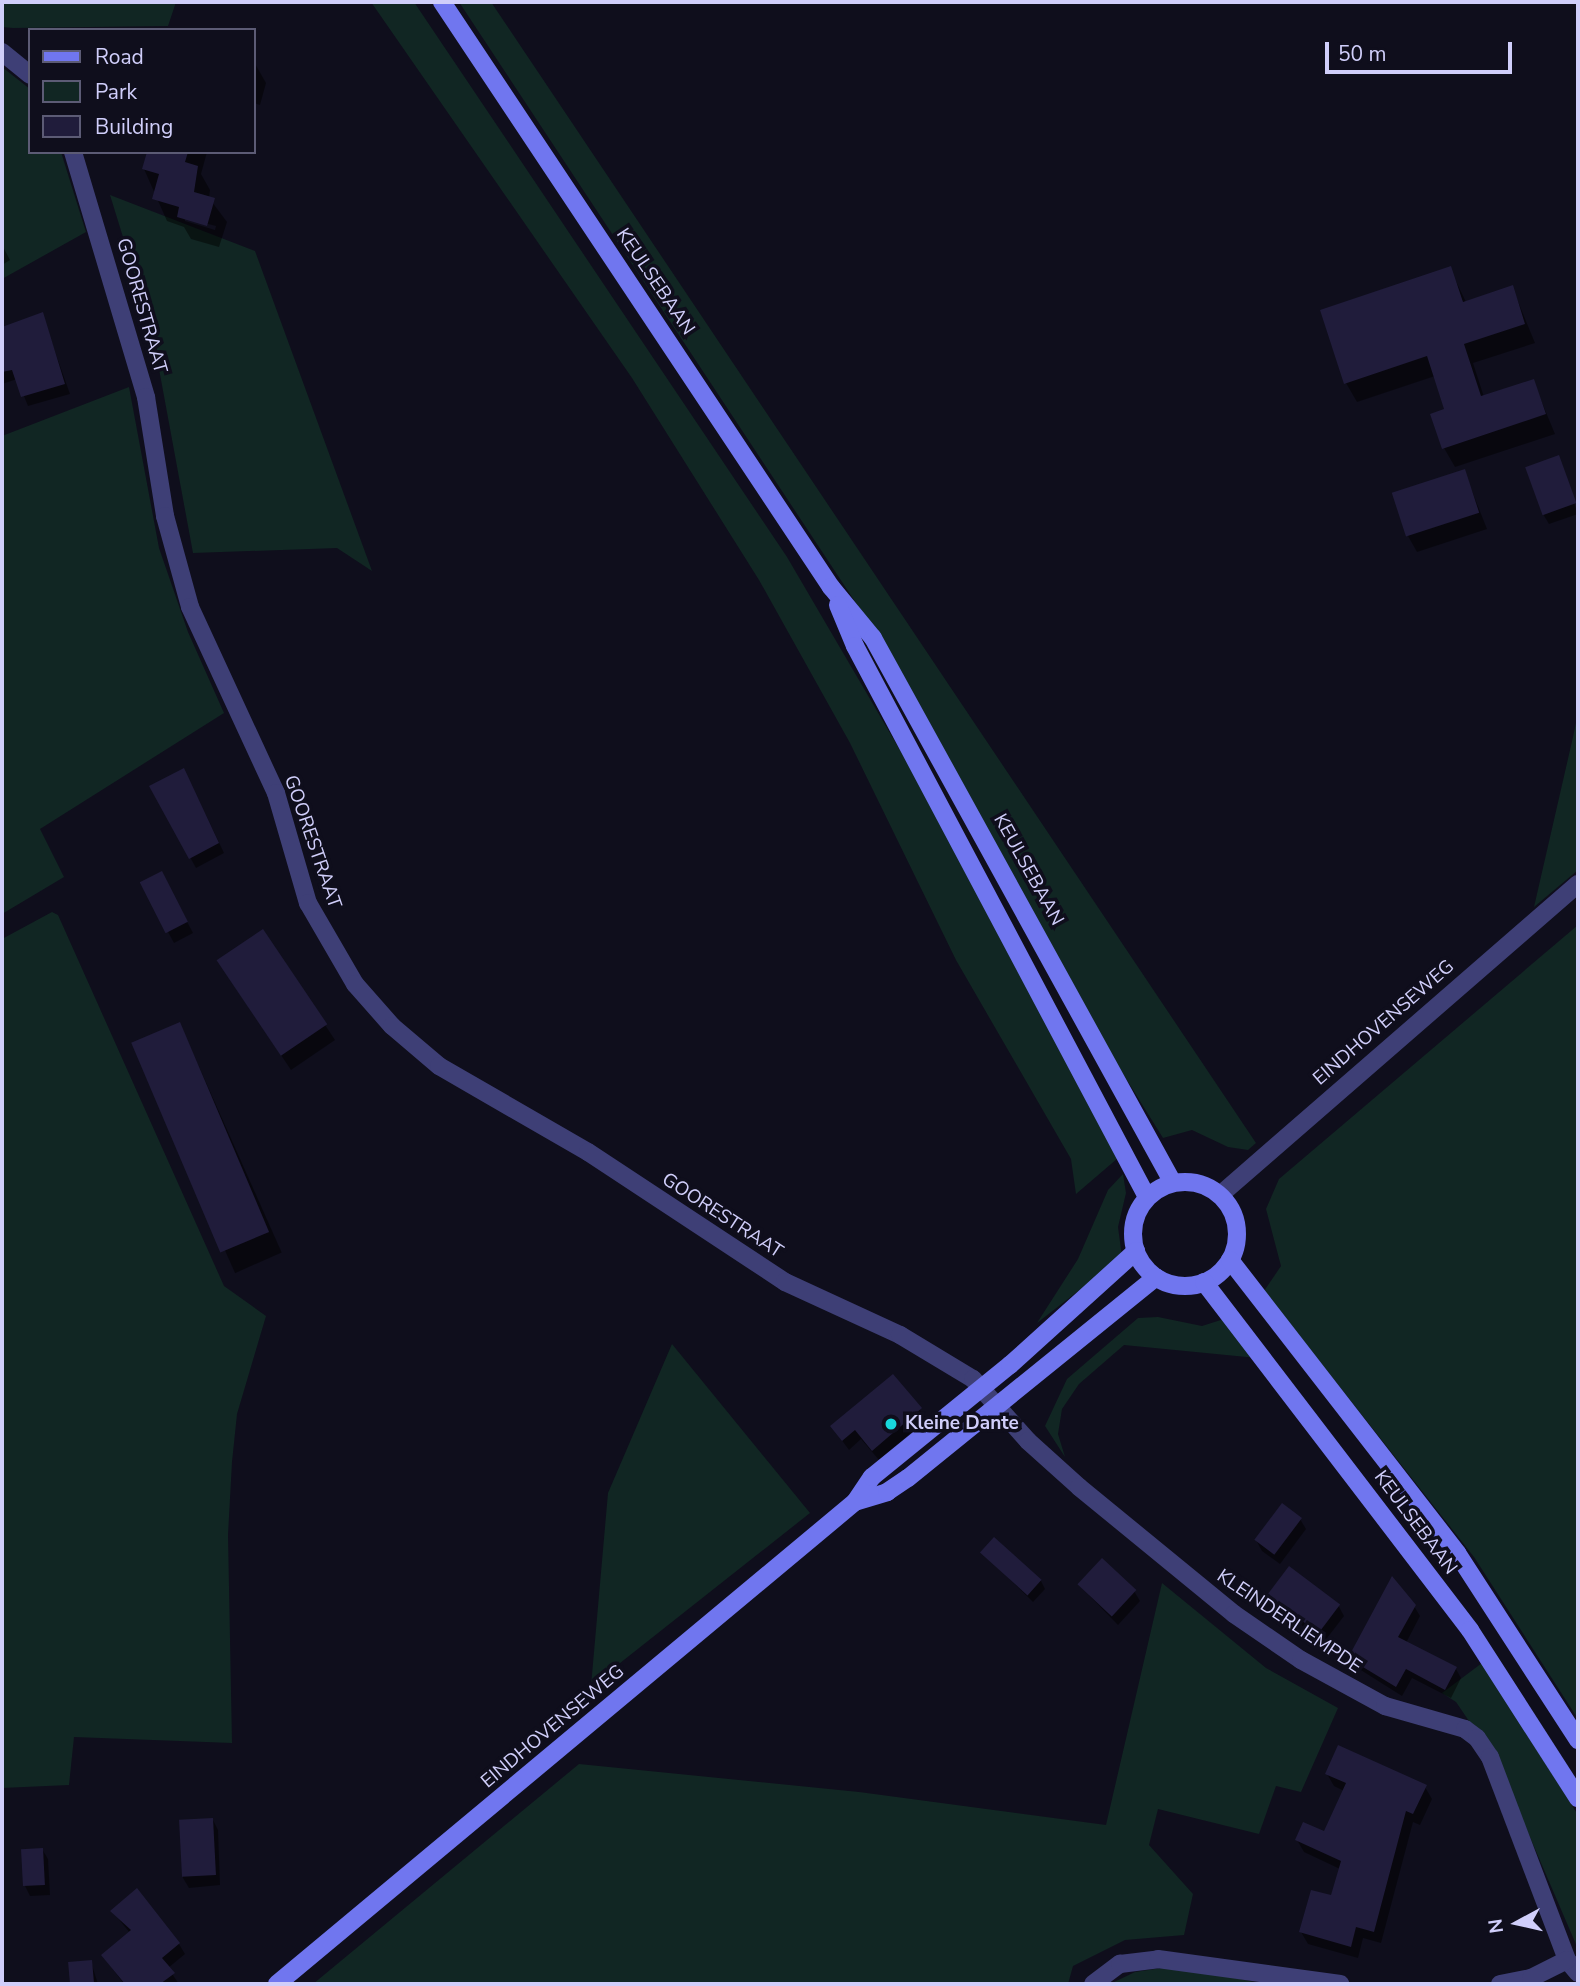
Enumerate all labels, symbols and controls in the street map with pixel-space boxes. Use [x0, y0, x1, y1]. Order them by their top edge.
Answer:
legend [28, 28, 256, 154]
scale bar [1328, 28, 1515, 72]
text: 50 m [1338, 40, 1387, 68]
text: Road [95, 43, 144, 71]
text: Park [95, 78, 137, 106]
text: Building [95, 113, 173, 141]
street label: KEULSEBAAN [611, 224, 699, 340]
street label: GOORESTRAAT [111, 236, 171, 376]
street label: GOORESTRAAT [279, 772, 345, 912]
street label: KEULSEBAAN [988, 810, 1068, 930]
street label: EINDHOVENSEWEG [1309, 956, 1459, 1090]
street label: GOORESTRAAT [657, 1168, 787, 1264]
place label: Kleine Dante [905, 1413, 1019, 1435]
marker: Kleine Dante [883, 1416, 899, 1432]
street label: KEULSEBAAN [1369, 1467, 1461, 1579]
street label: KLEINDERLIEMPDE [1212, 1565, 1366, 1679]
street label: EINDHOVENSEWEG [477, 1661, 629, 1793]
north arrow [1482, 1888, 1552, 1958]
text: N [1482, 1917, 1510, 1935]

